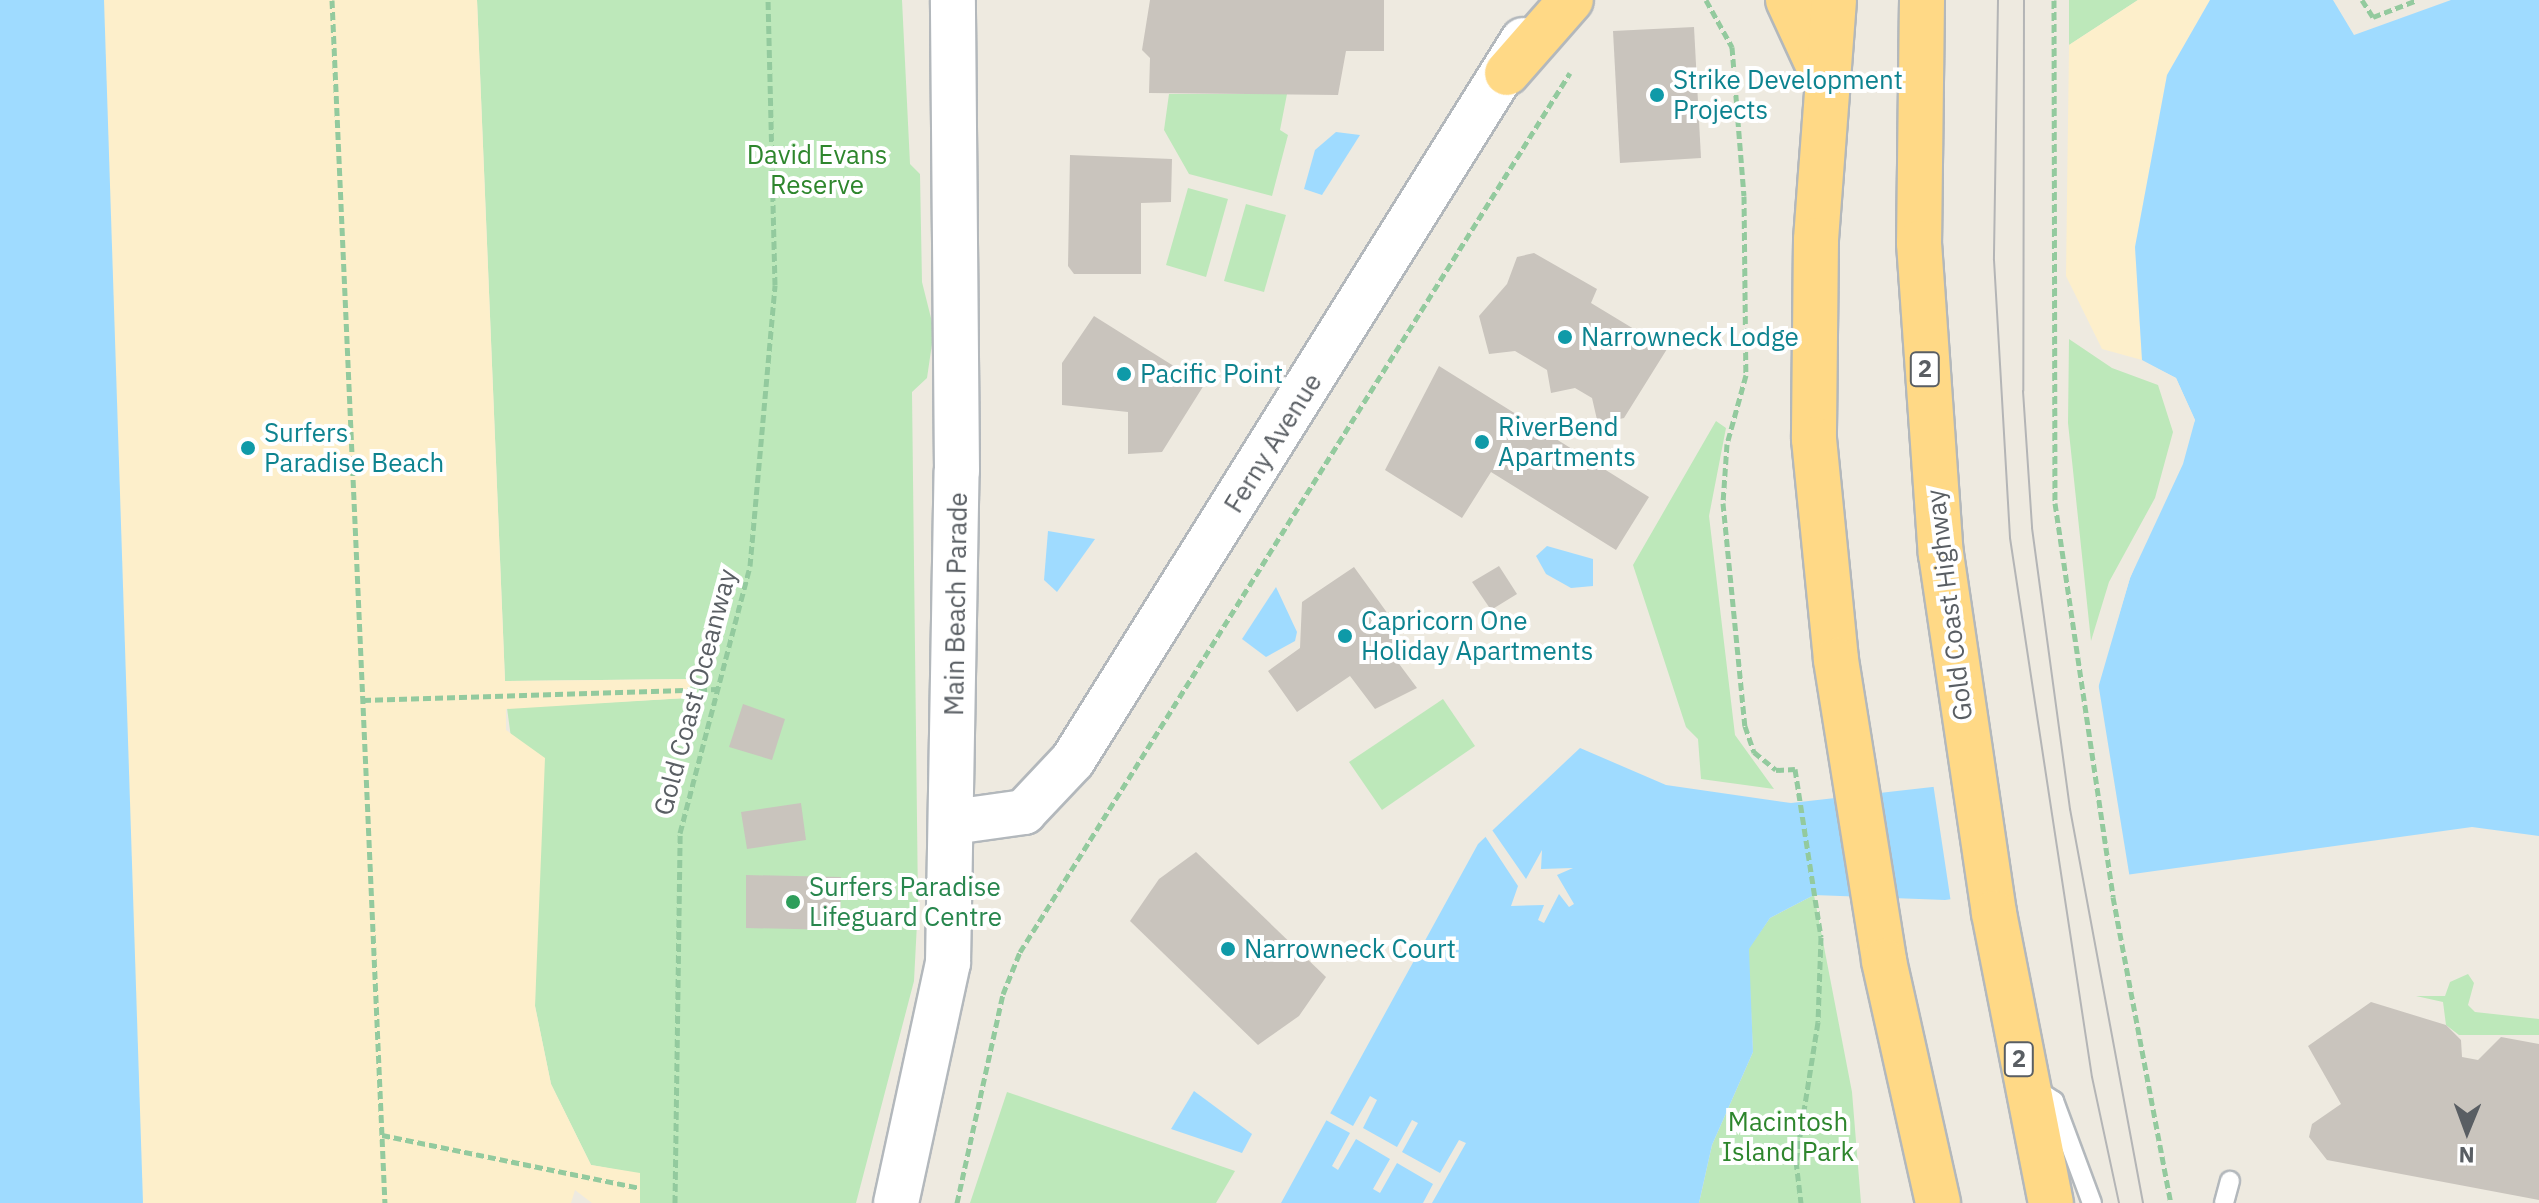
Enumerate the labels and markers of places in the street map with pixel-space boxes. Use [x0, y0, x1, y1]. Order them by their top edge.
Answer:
place label: Strike Development Projects [1673, 64, 1903, 126]
marker: Strike Development Projects [1648, 86, 1666, 104]
place label: Narrowneck Lodge [1581, 321, 1799, 353]
marker: Narrowneck Lodge [1556, 328, 1574, 346]
place label: Pacific Point [1140, 358, 1283, 390]
marker: Pacific Point [1115, 365, 1133, 383]
place label: RiverBend Apartments [1498, 411, 1636, 472]
place label: Surfers Paradise Beach [264, 417, 444, 478]
marker: RiverBend Apartments [1473, 433, 1491, 451]
marker: Surfers Paradise Beach [239, 439, 257, 457]
place label: Capricorn One Holiday Apartments [1361, 605, 1593, 666]
marker: Capricorn One Holiday Apartments [1336, 627, 1354, 645]
place label: Surfers Paradise Lifeguard Centre [809, 871, 1002, 932]
marker: Surfers Paradise Lifeguard Centre [784, 893, 802, 911]
place label: Narrowneck Court [1244, 933, 1456, 965]
marker: Narrowneck Court [1219, 940, 1237, 958]

